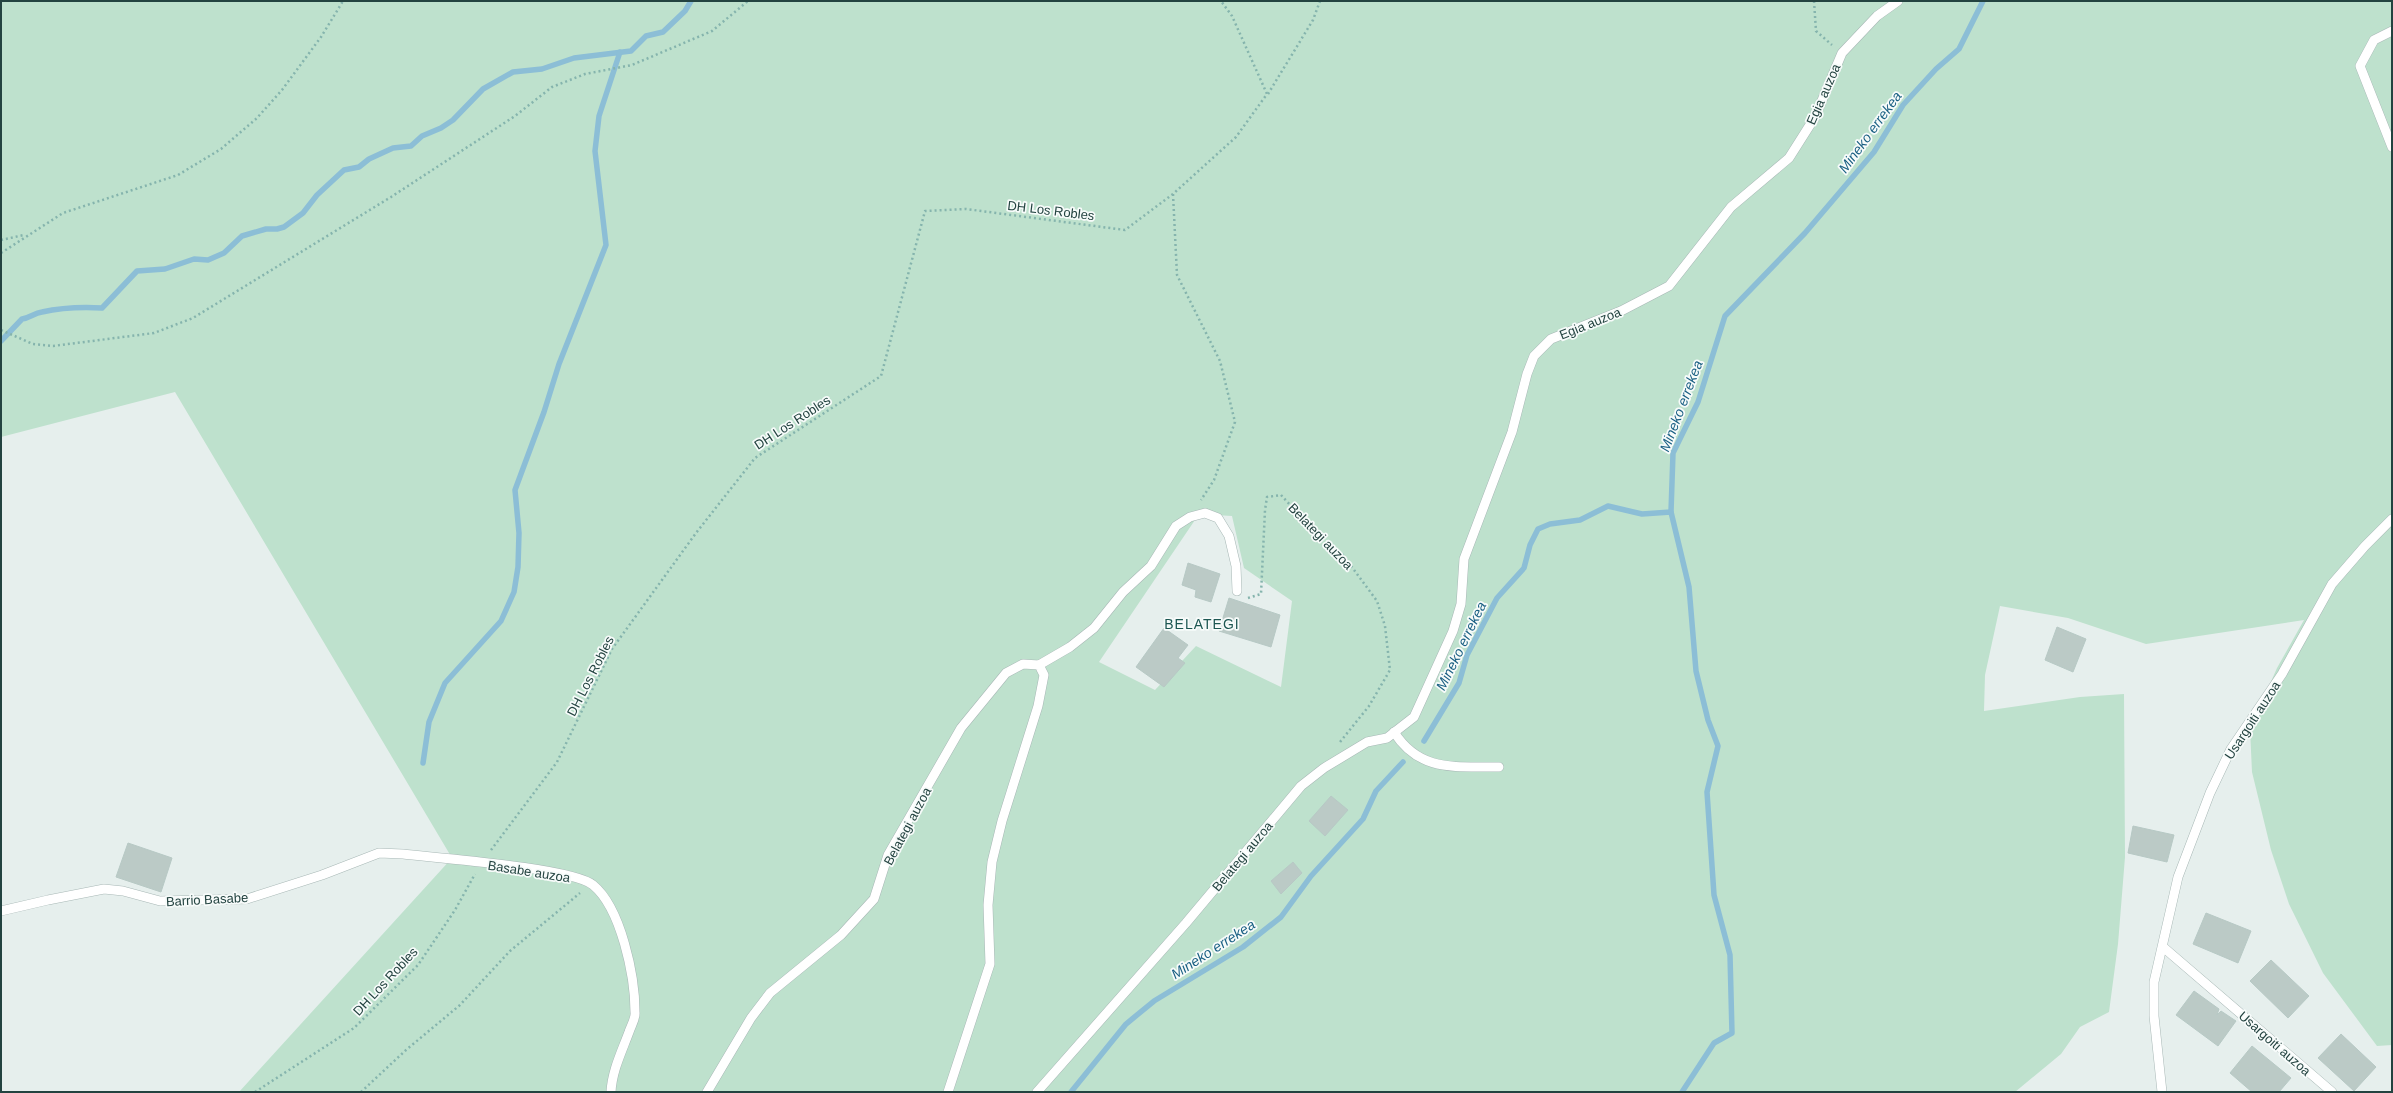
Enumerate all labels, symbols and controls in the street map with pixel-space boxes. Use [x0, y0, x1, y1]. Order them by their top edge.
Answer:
street label: Egia auzoa [1803, 61, 1844, 127]
water label: Mineko errekea [1835, 88, 1905, 176]
street label: DH Los Robles [1007, 198, 1096, 223]
street label: Egia auzoa [1557, 304, 1624, 343]
water label: Mineko errekea [1656, 358, 1706, 454]
street label: DH Los Robles [752, 392, 833, 453]
street label: Belategi auzoa [1285, 500, 1356, 573]
water label: Mineko errekea [1433, 599, 1489, 693]
district label: BELATEGI [1164, 616, 1240, 632]
street label: DH Los Robles [564, 633, 617, 719]
street label: Usargoiti auzoa [2222, 678, 2284, 762]
street label: Belategi auzoa [881, 784, 935, 868]
street label: Belategi auzoa [1209, 818, 1276, 894]
street label: Basabe auzoa [487, 858, 572, 886]
street label: Barrio Basabe [165, 890, 249, 909]
water label: Mineko errekea [1168, 916, 1258, 982]
street label: DH Los Robles [350, 944, 421, 1018]
street label: Usargoiti auzoa [2236, 1008, 2314, 1079]

